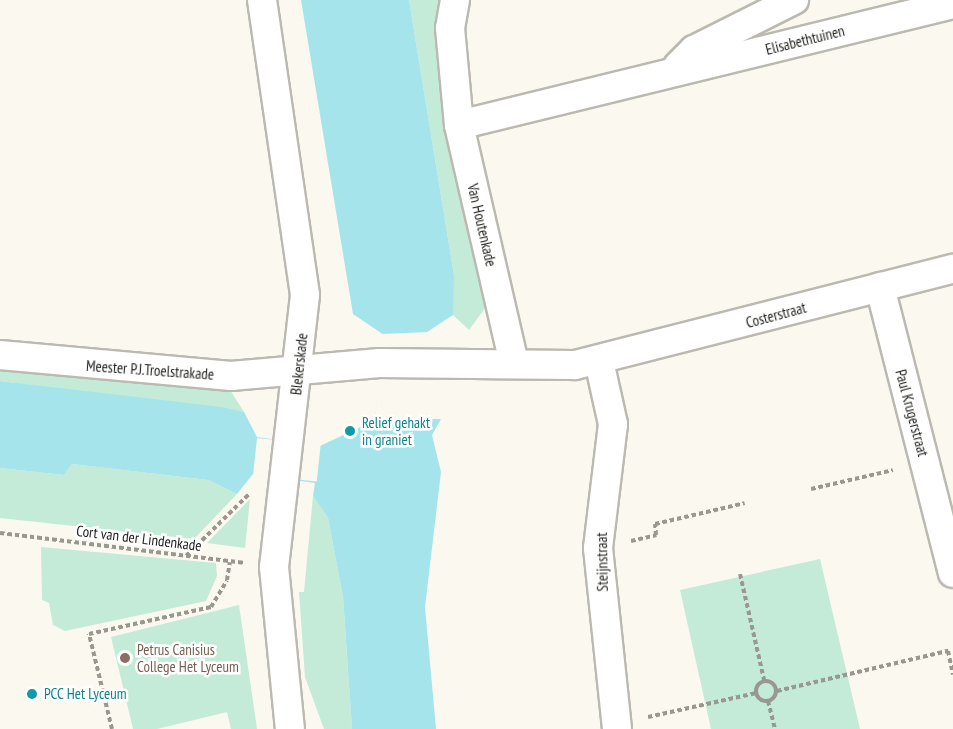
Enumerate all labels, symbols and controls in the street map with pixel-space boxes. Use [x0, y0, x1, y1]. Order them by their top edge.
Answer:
street label: Elisabethtuinen [764, 21, 846, 59]
street label: Van Houtenkade [464, 182, 500, 268]
street label: Costerstraat [744, 298, 808, 332]
street label: Blekerskade [287, 332, 311, 396]
street label: Meester P.J.Troelstrakade [85, 357, 215, 383]
street label: Paul Krugerstraat [892, 367, 932, 459]
place label: Relief gehakt in graniet [362, 413, 430, 448]
marker: Relief gehakt in graniet [343, 424, 357, 438]
street label: Cort van der Lindenkade [75, 521, 203, 555]
street label: Steijnstraat [592, 532, 612, 592]
place label: Petrus Canisius College Het Lyceum [137, 640, 239, 675]
marker: Petrus Canisius College Het Lyceum [118, 651, 132, 665]
place label: PCC Het Lyceum [44, 685, 127, 703]
marker: PCC Het Lyceum [25, 687, 39, 701]

